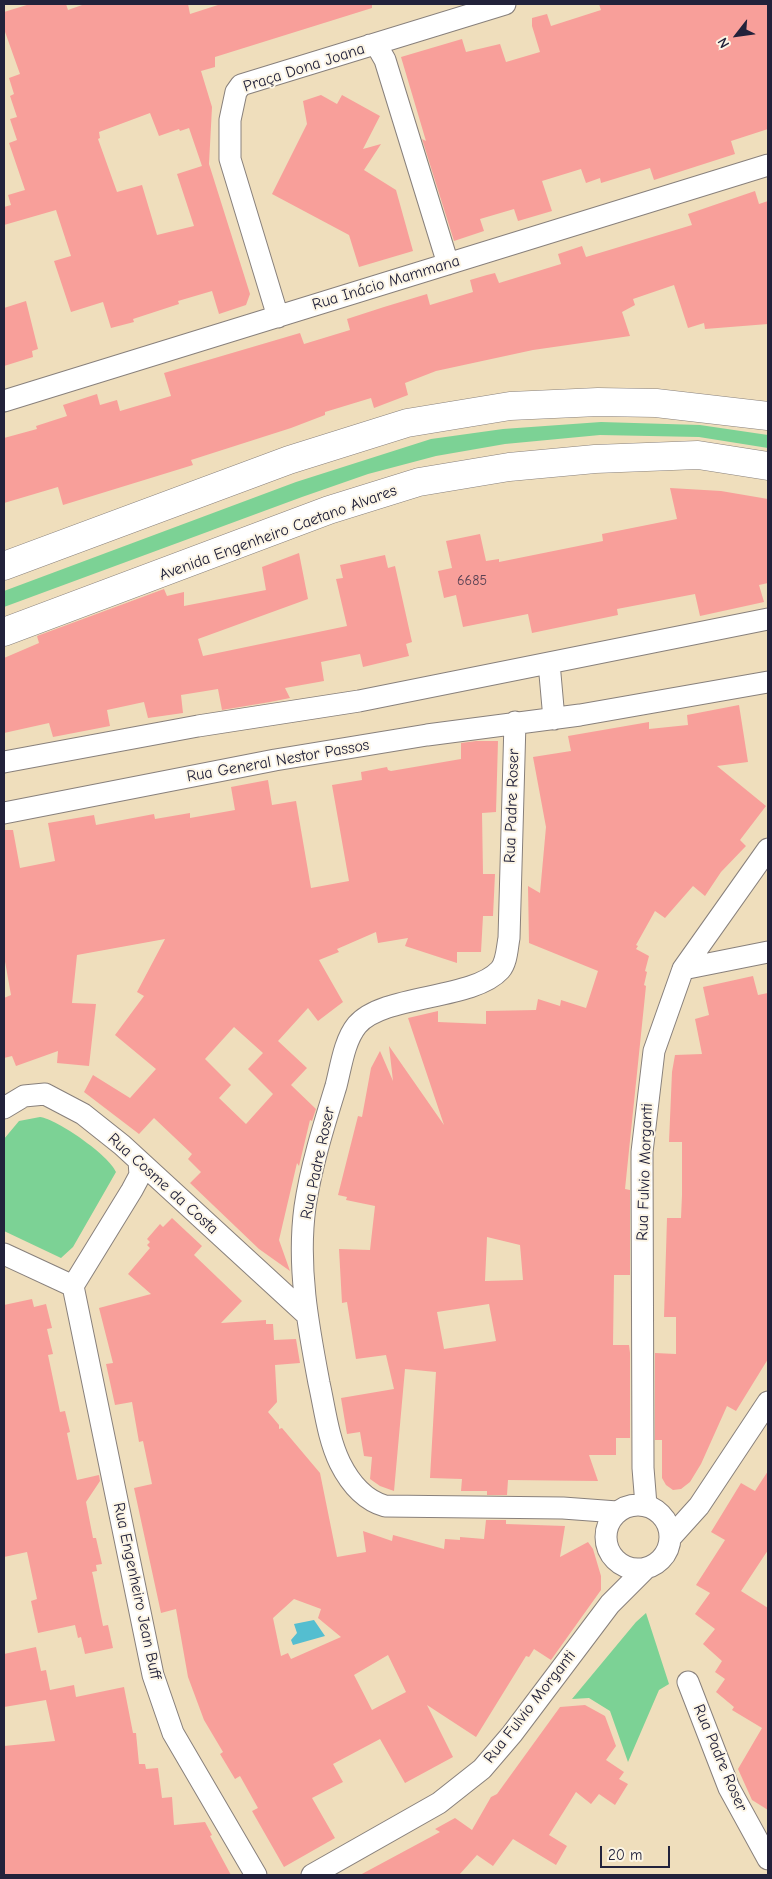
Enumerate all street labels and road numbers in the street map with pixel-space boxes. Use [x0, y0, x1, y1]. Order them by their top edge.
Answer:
street label: Praça Dona Joana [241, 39, 367, 97]
street label: Rua Inácio Mammana [310, 251, 462, 315]
street label: Avenida Engenheiro Caetano Alvares [157, 481, 399, 585]
street label: Rua General Nestor Passos [185, 735, 371, 787]
street label: Rua Padre Roser [500, 748, 524, 864]
street label: Rua Fulvio Morganti [633, 1103, 657, 1241]
street label: Rua Padre Roser [297, 1105, 339, 1221]
street label: Rua Cosme da Costa [104, 1129, 222, 1239]
street label: Rua Engenheiro Jean Buff [109, 1501, 165, 1681]
street label: Rua Fulvio Morganti [480, 1647, 580, 1767]
street label: Rua Padre Roser [689, 1702, 751, 1814]

